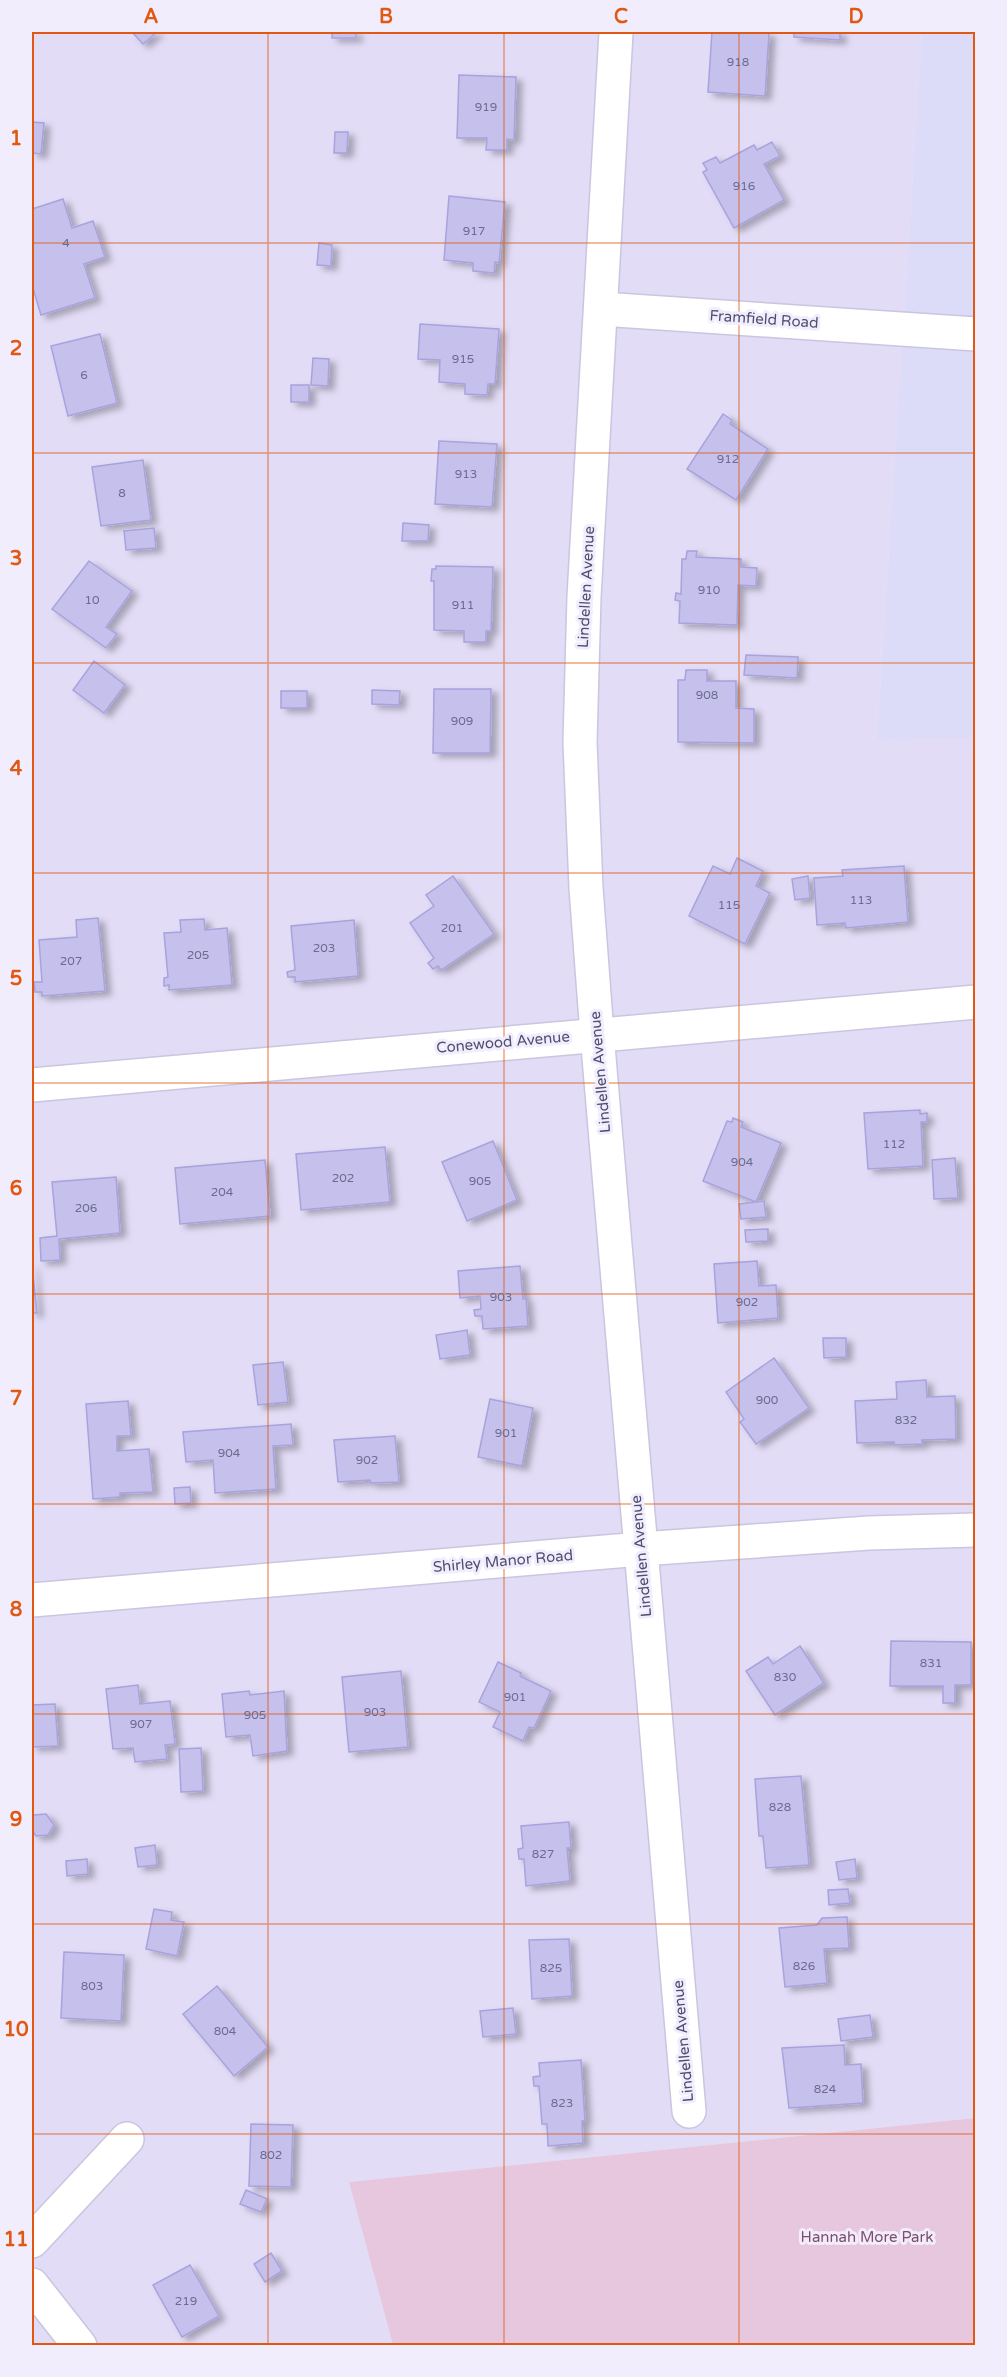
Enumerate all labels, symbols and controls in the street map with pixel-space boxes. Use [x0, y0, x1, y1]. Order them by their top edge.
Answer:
text: A [144, 5, 159, 29]
text: B [379, 5, 393, 29]
text: C [614, 5, 628, 29]
text: D [848, 5, 864, 29]
house number: 918 [727, 55, 749, 69]
house number: 919 [475, 100, 497, 114]
text: 1 [10, 127, 22, 151]
house number: 916 [733, 179, 755, 193]
house number: 917 [463, 224, 485, 238]
house number: 4 [62, 236, 70, 250]
street label: Framfield Road [709, 306, 819, 332]
text: 2 [10, 337, 22, 361]
house number: 915 [452, 352, 474, 366]
house number: 6 [80, 368, 88, 382]
house number: 912 [717, 452, 739, 466]
house number: 913 [455, 467, 477, 481]
house number: 8 [118, 486, 126, 500]
street label: Lindellen Avenue [574, 526, 598, 648]
text: 3 [10, 547, 22, 571]
house number: 910 [698, 583, 721, 597]
house number: 10 [84, 593, 100, 607]
house number: 911 [452, 598, 474, 612]
house number: 908 [696, 688, 718, 702]
house number: 909 [451, 714, 473, 728]
text: 4 [10, 757, 23, 781]
house number: 113 [850, 893, 872, 907]
house number: 115 [718, 898, 740, 912]
house number: 201 [441, 921, 463, 935]
house number: 203 [313, 941, 335, 955]
house number: 205 [187, 948, 209, 962]
house number: 207 [60, 954, 82, 968]
text: 5 [10, 967, 22, 991]
street label: Lindellen Avenue [586, 1010, 614, 1134]
street label: Conewood Avenue [436, 1027, 570, 1057]
house number: 112 [883, 1137, 905, 1151]
house number: 904 [731, 1155, 754, 1169]
house number: 202 [332, 1171, 354, 1185]
house number: 905 [469, 1174, 491, 1188]
text: 6 [10, 1177, 22, 1201]
house number: 204 [211, 1185, 234, 1199]
house number: 206 [75, 1201, 97, 1215]
house number: 903 [490, 1290, 512, 1304]
house number: 902 [736, 1295, 758, 1309]
text: 7 [10, 1387, 22, 1411]
house number: 900 [756, 1393, 779, 1407]
house number: 832 [895, 1413, 917, 1427]
house number: 901 [495, 1426, 517, 1440]
house number: 904 [218, 1446, 241, 1460]
house number: 902 [356, 1453, 378, 1467]
street label: Lindellen Avenue [627, 1494, 655, 1618]
street label: Shirley Manor Road [432, 1546, 574, 1576]
text: 8 [10, 1598, 22, 1622]
house number: 831 [920, 1656, 942, 1670]
house number: 830 [774, 1670, 797, 1684]
house number: 901 [504, 1690, 526, 1704]
house number: 903 [364, 1705, 386, 1719]
house number: 905 [244, 1708, 266, 1722]
house number: 907 [130, 1717, 152, 1731]
house number: 828 [769, 1800, 791, 1814]
text: 9 [10, 1808, 22, 1832]
house number: 827 [532, 1847, 554, 1861]
house number: 826 [793, 1959, 815, 1973]
house number: 825 [540, 1961, 562, 1975]
house number: 803 [81, 1979, 103, 1993]
street label: Lindellen Avenue [669, 1979, 697, 2103]
text: 10 [3, 2018, 29, 2042]
house number: 804 [214, 2024, 237, 2038]
house number: 824 [814, 2082, 837, 2096]
house number: 823 [551, 2096, 573, 2110]
house number: 802 [260, 2148, 282, 2162]
text: 11 [3, 2228, 29, 2252]
park label: Hannah More Park [801, 2228, 933, 2246]
house number: 219 [175, 2294, 197, 2308]

